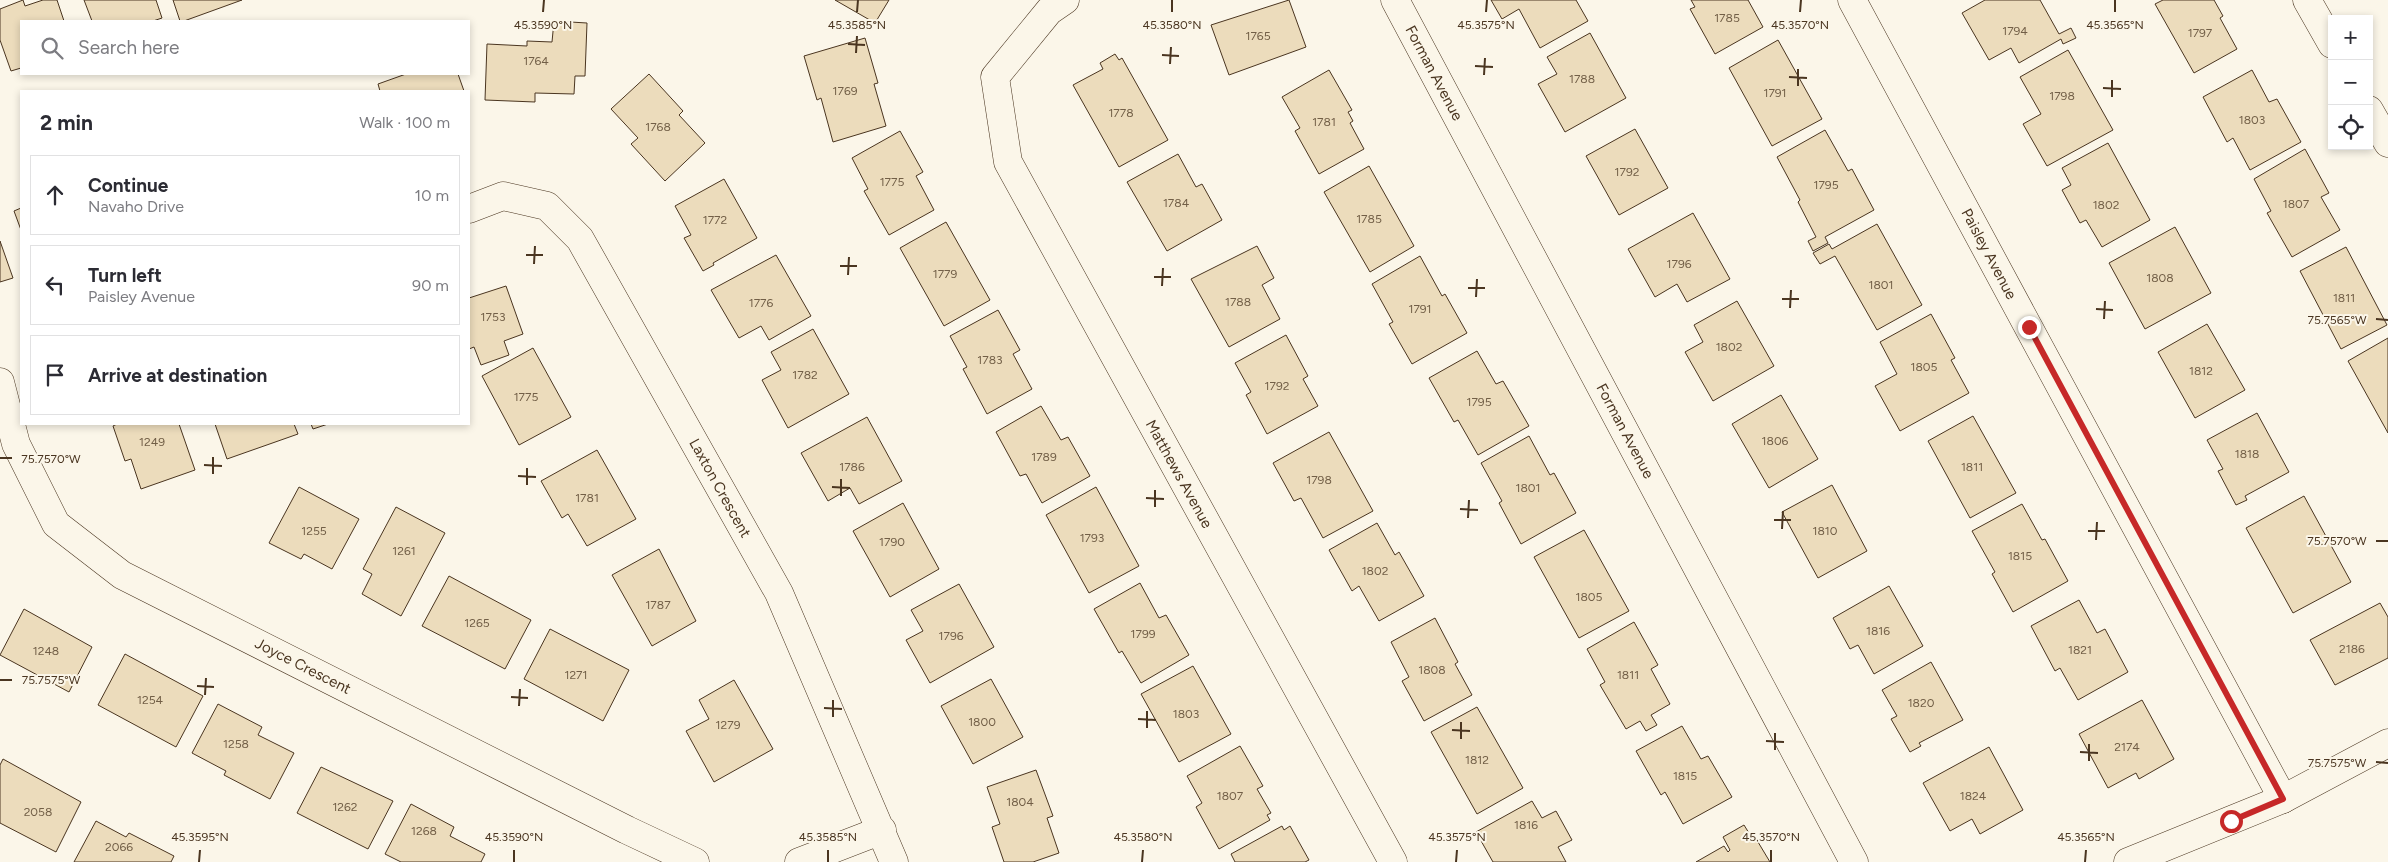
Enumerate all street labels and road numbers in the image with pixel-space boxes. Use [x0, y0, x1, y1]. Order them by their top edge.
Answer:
street label: Forman Avenue [1401, 22, 1467, 124]
street label: Paisley Avenue [1958, 206, 2020, 302]
street label: Forman Avenue [1592, 380, 1658, 482]
street label: Matthews Avenue [1142, 417, 1216, 531]
street label: Laxton Crescent [685, 435, 755, 541]
street label: Joyce Crescent [252, 634, 354, 698]

